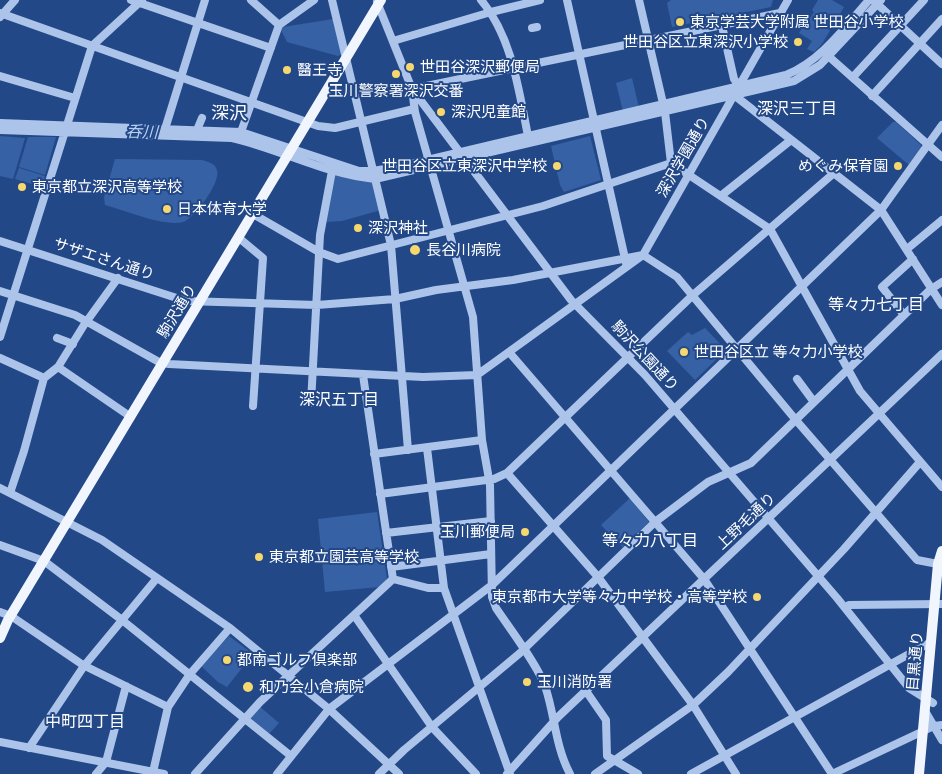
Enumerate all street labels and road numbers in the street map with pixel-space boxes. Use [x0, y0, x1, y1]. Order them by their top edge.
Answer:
street label: 深沢学園通り [653, 114, 713, 200]
street label: サザエさん通り [51, 234, 157, 284]
street label: 駒沢通り [154, 281, 200, 341]
street label: 駒沢公園通り [608, 317, 682, 395]
street label: 上野毛通り [712, 489, 780, 553]
street label: 目黒通り [903, 630, 927, 692]

